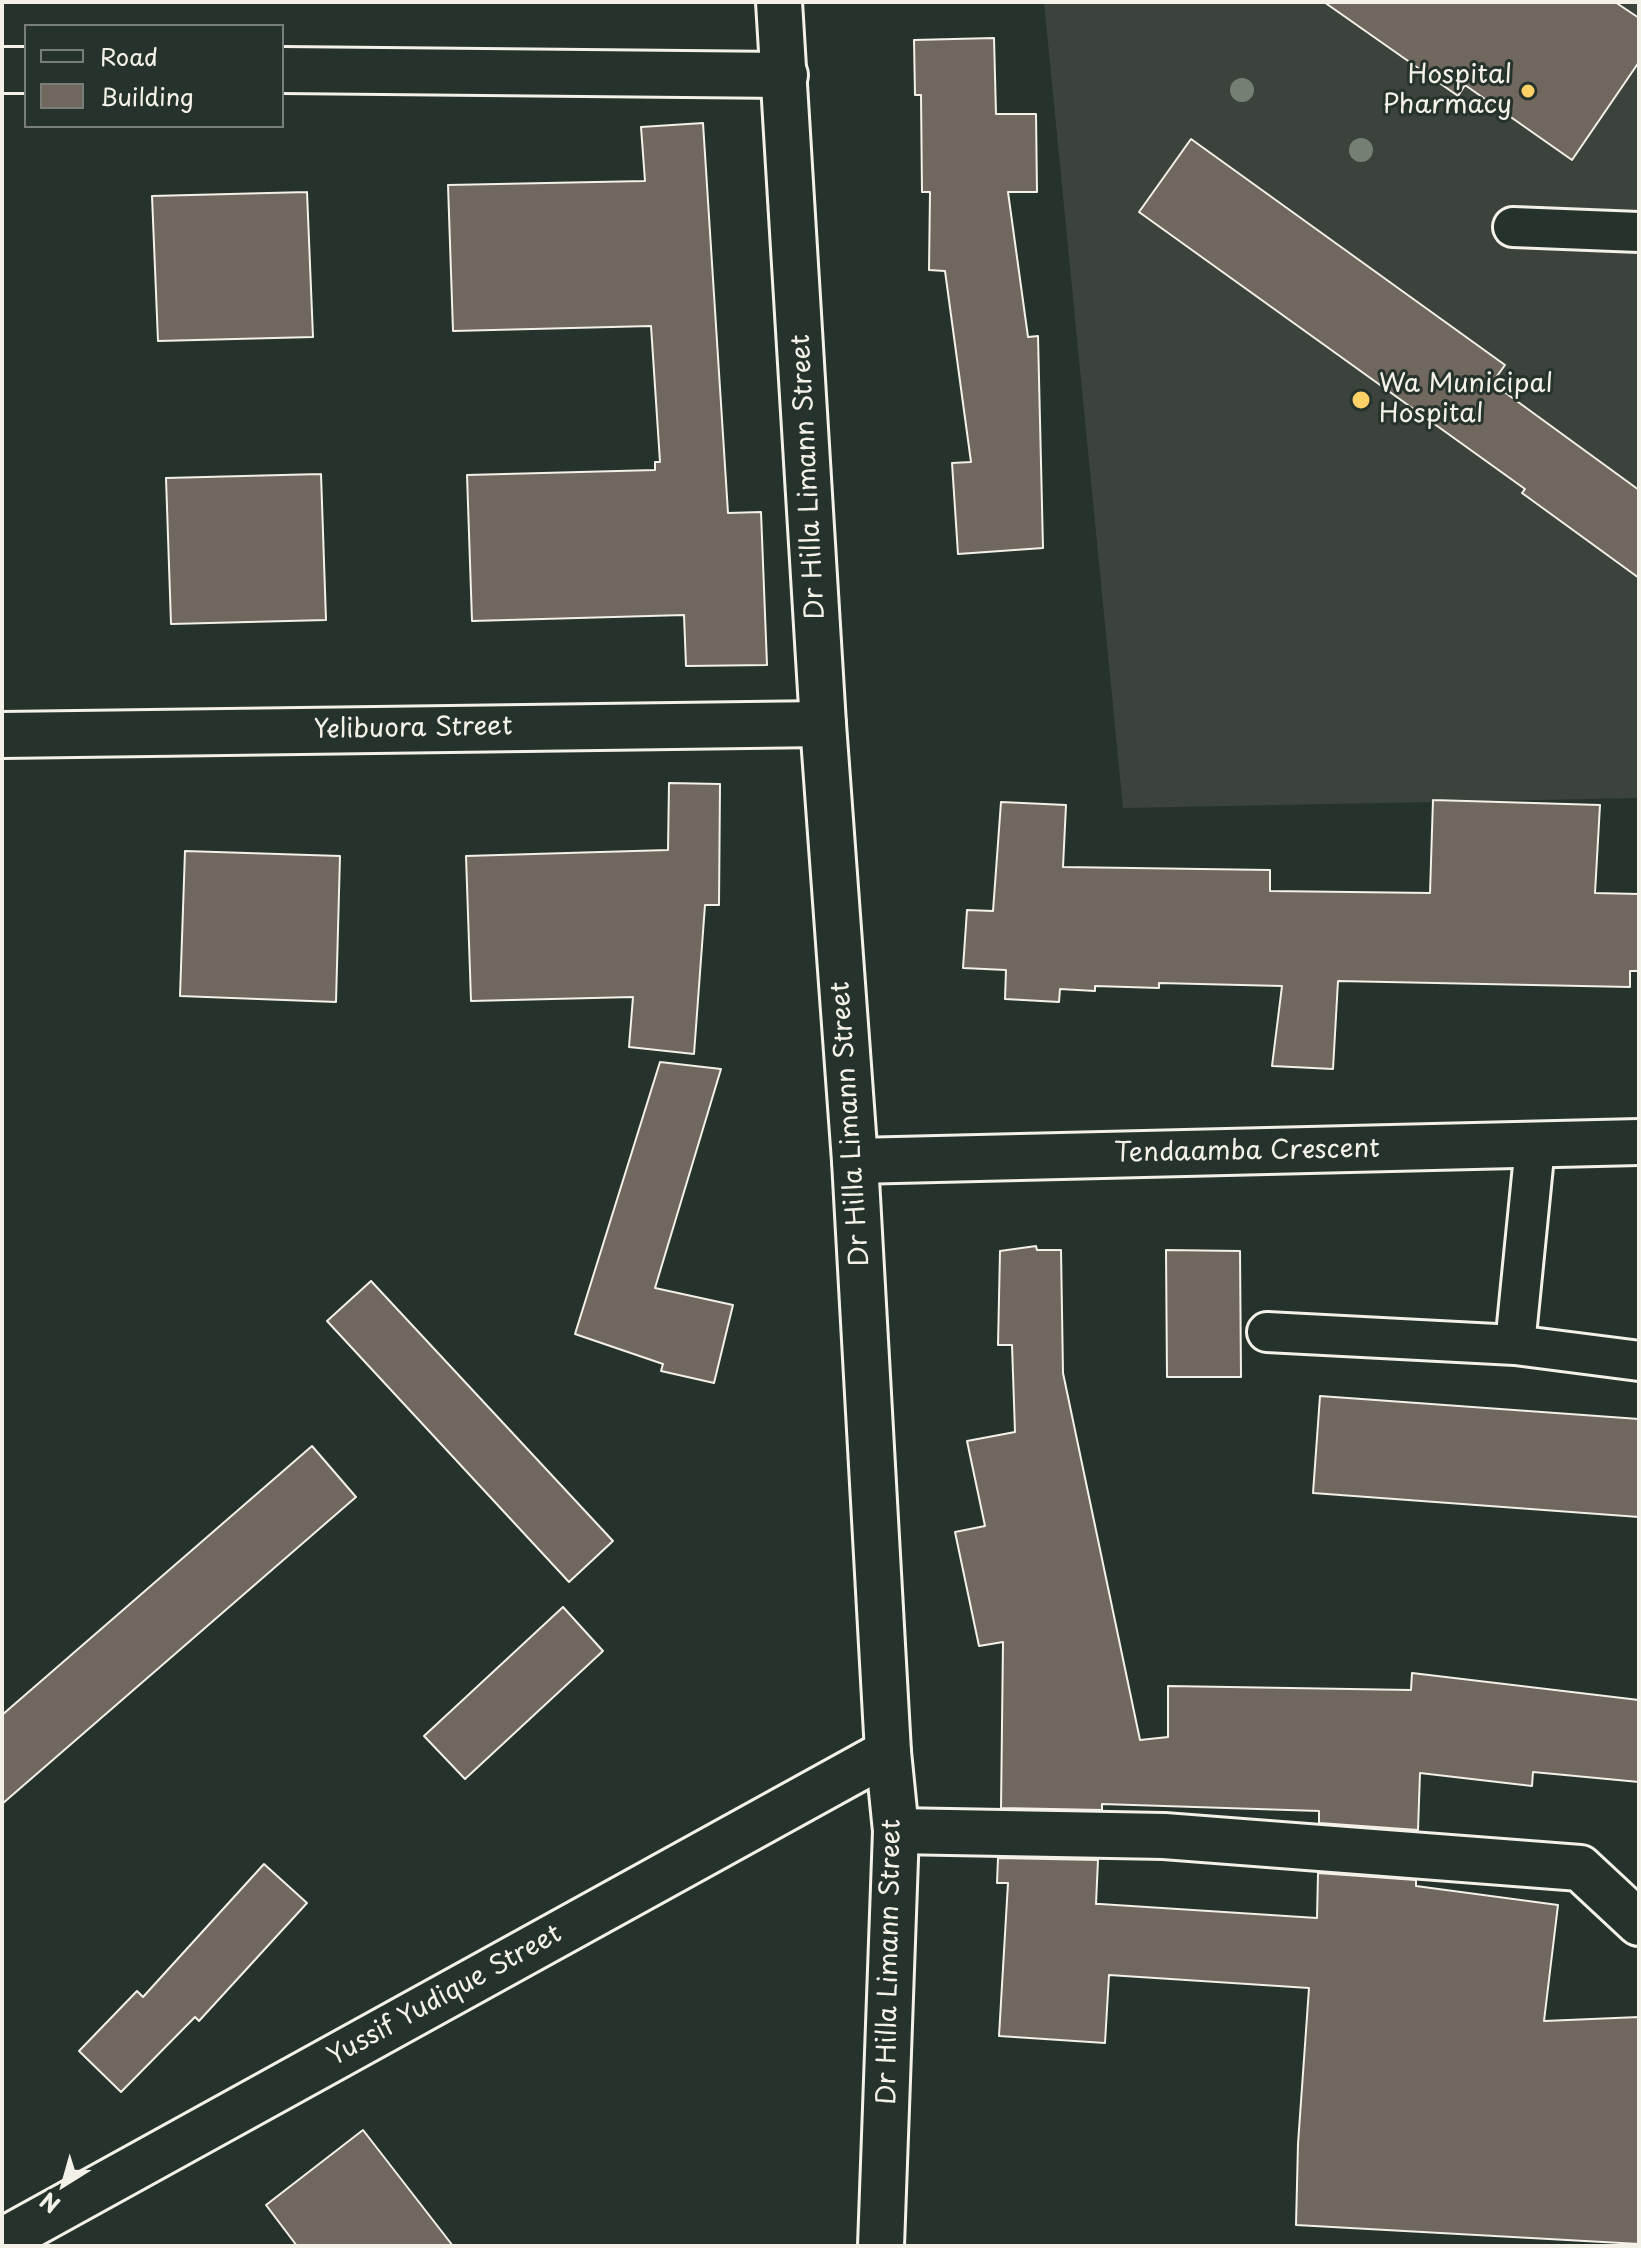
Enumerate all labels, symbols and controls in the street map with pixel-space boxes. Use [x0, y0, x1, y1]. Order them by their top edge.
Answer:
legend [24, 24, 284, 128]
text: Road [100, 38, 158, 74]
place label: Hospital Pharmacy [1383, 60, 1512, 122]
text: Building [100, 78, 194, 114]
marker: Hospital Pharmacy [1519, 82, 1537, 100]
street label: Dr Hilla Limann Street [786, 333, 832, 621]
place label: Wa Municipal Hospital [1379, 369, 1553, 430]
marker: Wa Municipal Hospital [1350, 389, 1372, 411]
street label: Yelibuora Street [313, 712, 513, 746]
street label: Dr Hilla Limann Street [825, 980, 877, 1268]
street label: Tendaamba Crescent [1114, 1134, 1380, 1170]
street label: Dr Hilla Limann Street [872, 1819, 908, 2105]
street label: Yussif Yudique Street [323, 1919, 567, 2073]
north arrow [24, 2144, 104, 2224]
text: N [32, 2185, 66, 2222]

